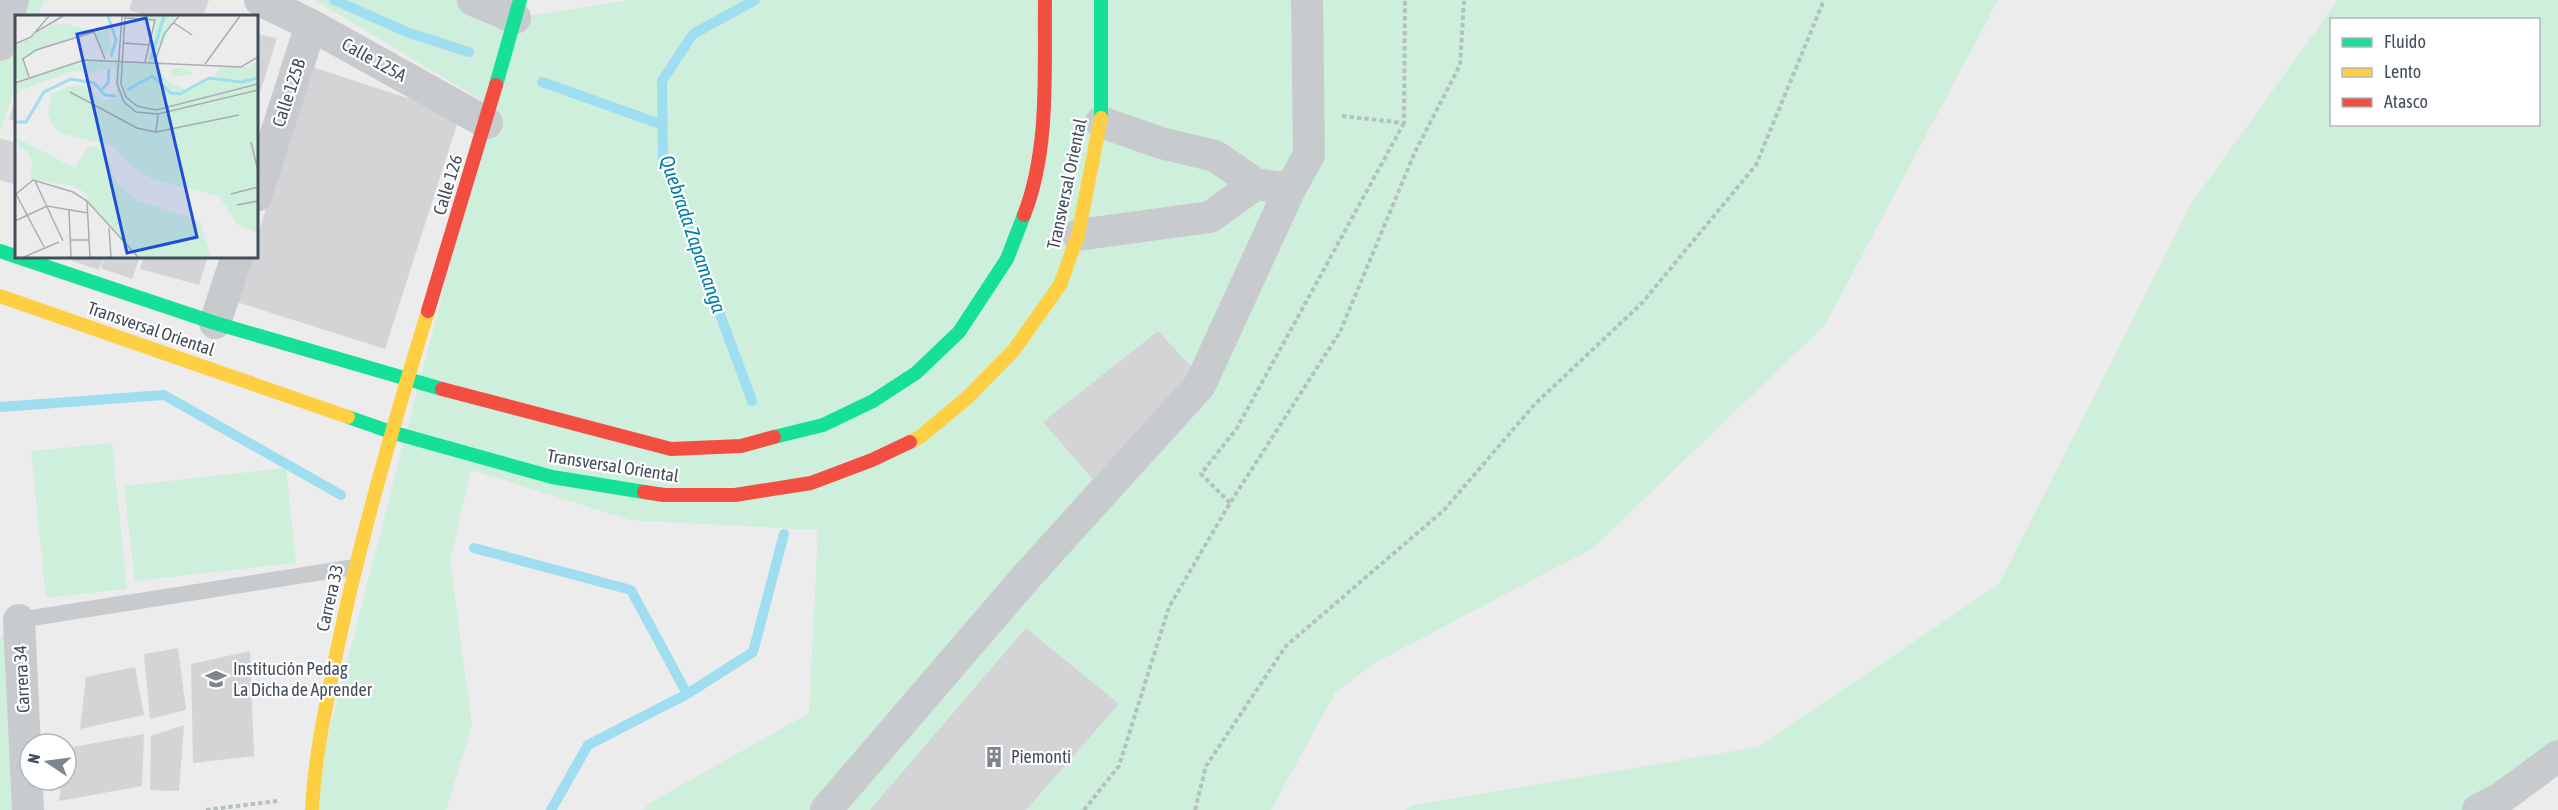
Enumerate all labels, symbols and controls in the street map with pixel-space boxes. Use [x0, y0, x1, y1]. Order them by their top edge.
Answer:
inset map [15, 15, 258, 258]
legend [2330, 18, 2540, 126]
text: Fluido [2384, 31, 2426, 52]
street label: Calle 125A [338, 33, 410, 86]
street label: Calle 125B [268, 56, 310, 130]
text: Lento [2384, 61, 2421, 82]
text: Atasco [2384, 91, 2428, 112]
street label: Transversal Oriental [1042, 116, 1091, 251]
street label: Calle 126 [428, 152, 467, 218]
water label: Quebrada Zapamanga [656, 152, 731, 316]
street label: Transversal Oriental [85, 297, 218, 360]
street label: Transversal Oriental [546, 445, 681, 486]
street label: Carrera 33 [312, 562, 347, 633]
street label: Carrera 34 [9, 645, 34, 714]
place label: Institución Pedag La Dicha de Aprender [233, 658, 373, 700]
school or university icon: Institución Pedag La Dicha de Aprender [204, 667, 228, 691]
north arrow [18, 732, 78, 792]
building icon: Piemonti [982, 745, 1006, 769]
place label: Piemonti [1011, 746, 1071, 767]
text: N [24, 752, 43, 765]

